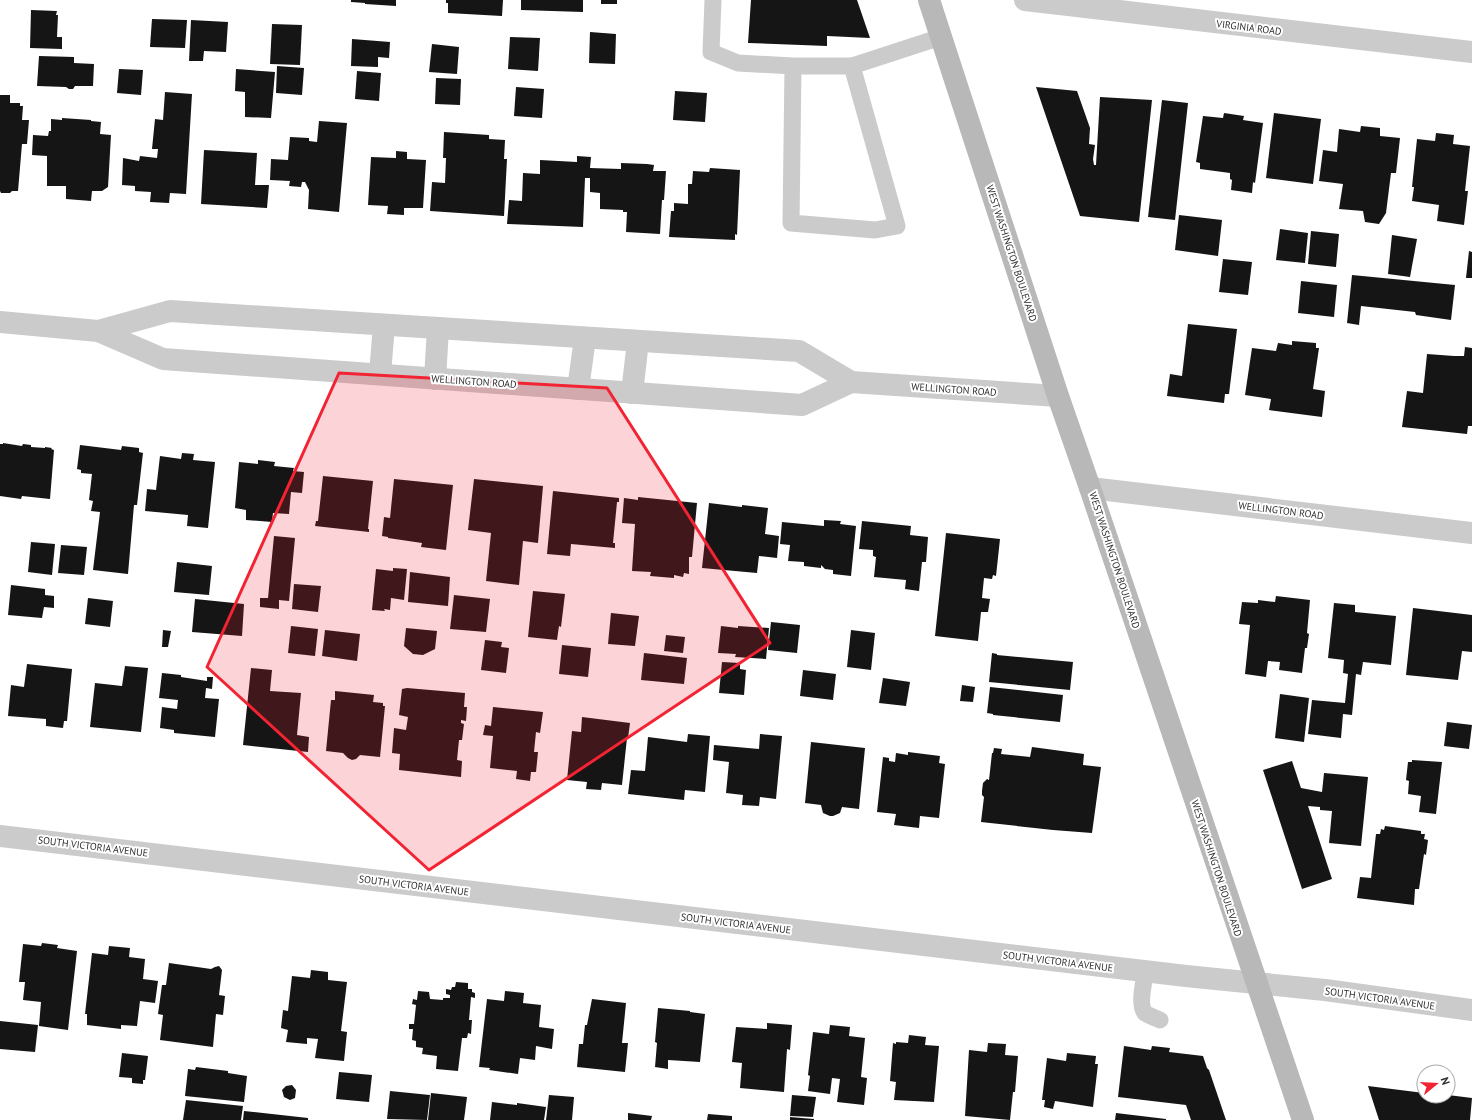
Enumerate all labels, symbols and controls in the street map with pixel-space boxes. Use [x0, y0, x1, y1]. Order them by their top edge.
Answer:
street label: VIRGINIA ROAD [1215, 17, 1282, 38]
street label: WEST WASHINGTON BOULEVARD [983, 183, 1040, 323]
street label: WELLINGTON ROAD [431, 372, 517, 391]
street label: WELLINGTON ROAD [911, 380, 997, 399]
street label: WEST WASHINGTON BOULEVARD [1086, 490, 1143, 630]
street label: WELLINGTON ROAD [1238, 499, 1324, 522]
street label: WEST WASHINGTON BOULEVARD [1188, 798, 1245, 938]
street label: SOUTH VICTORIA AVENUE [37, 833, 149, 860]
street label: SOUTH VICTORIA AVENUE [358, 872, 470, 899]
street label: SOUTH VICTORIA AVENUE [680, 910, 792, 937]
street label: SOUTH VICTORIA AVENUE [1002, 948, 1114, 975]
street label: SOUTH VICTORIA AVENUE [1324, 984, 1436, 1013]
north arrow [1416, 1064, 1456, 1104]
text: N [1438, 1075, 1453, 1087]

